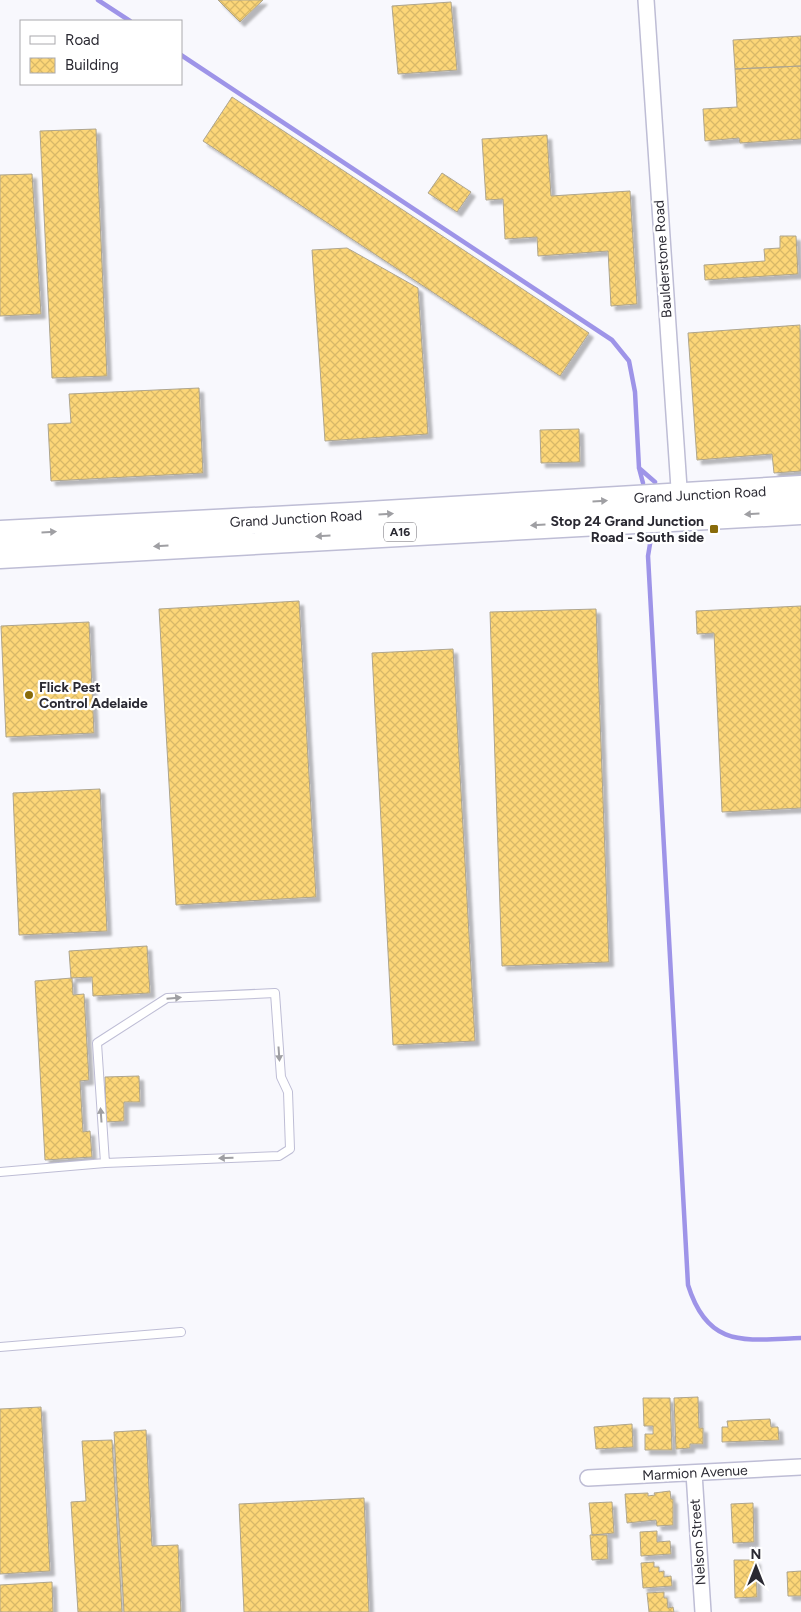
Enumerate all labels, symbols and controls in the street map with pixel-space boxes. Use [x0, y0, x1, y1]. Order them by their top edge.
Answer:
legend [20, 20, 182, 85]
text: Road [65, 31, 100, 49]
text: Building [65, 56, 119, 74]
street label: Baulderstone Road [650, 199, 676, 319]
street label: Grand Junction Road [633, 483, 767, 507]
one-way arrow [593, 497, 609, 505]
street label: Grand Junction Road [229, 507, 363, 531]
one-way arrow [378, 510, 394, 518]
one-way arrow [744, 510, 760, 518]
place label: Stop 24 Grand Junction Road - South side [550, 513, 704, 546]
one-way arrow [529, 521, 545, 529]
road number: A16 [384, 522, 416, 542]
marker: Stop 24 Grand Junction Road - South side [708, 523, 720, 535]
one-way arrow [41, 527, 57, 535]
one-way arrow [315, 533, 331, 541]
one-way arrow [152, 542, 168, 550]
place label: Flick Pest Control Adelaide [39, 679, 148, 712]
marker: Flick Pest Control Adelaide [23, 689, 35, 701]
one-way arrow [167, 993, 183, 1001]
one-way arrow [276, 1047, 284, 1063]
one-way arrow [97, 1106, 105, 1122]
one-way arrow [217, 1155, 233, 1163]
street label: Marmion Avenue [642, 1462, 749, 1484]
street label: Nelson Street [686, 1498, 710, 1586]
north arrow [731, 1542, 781, 1592]
text: N [751, 1546, 761, 1563]

